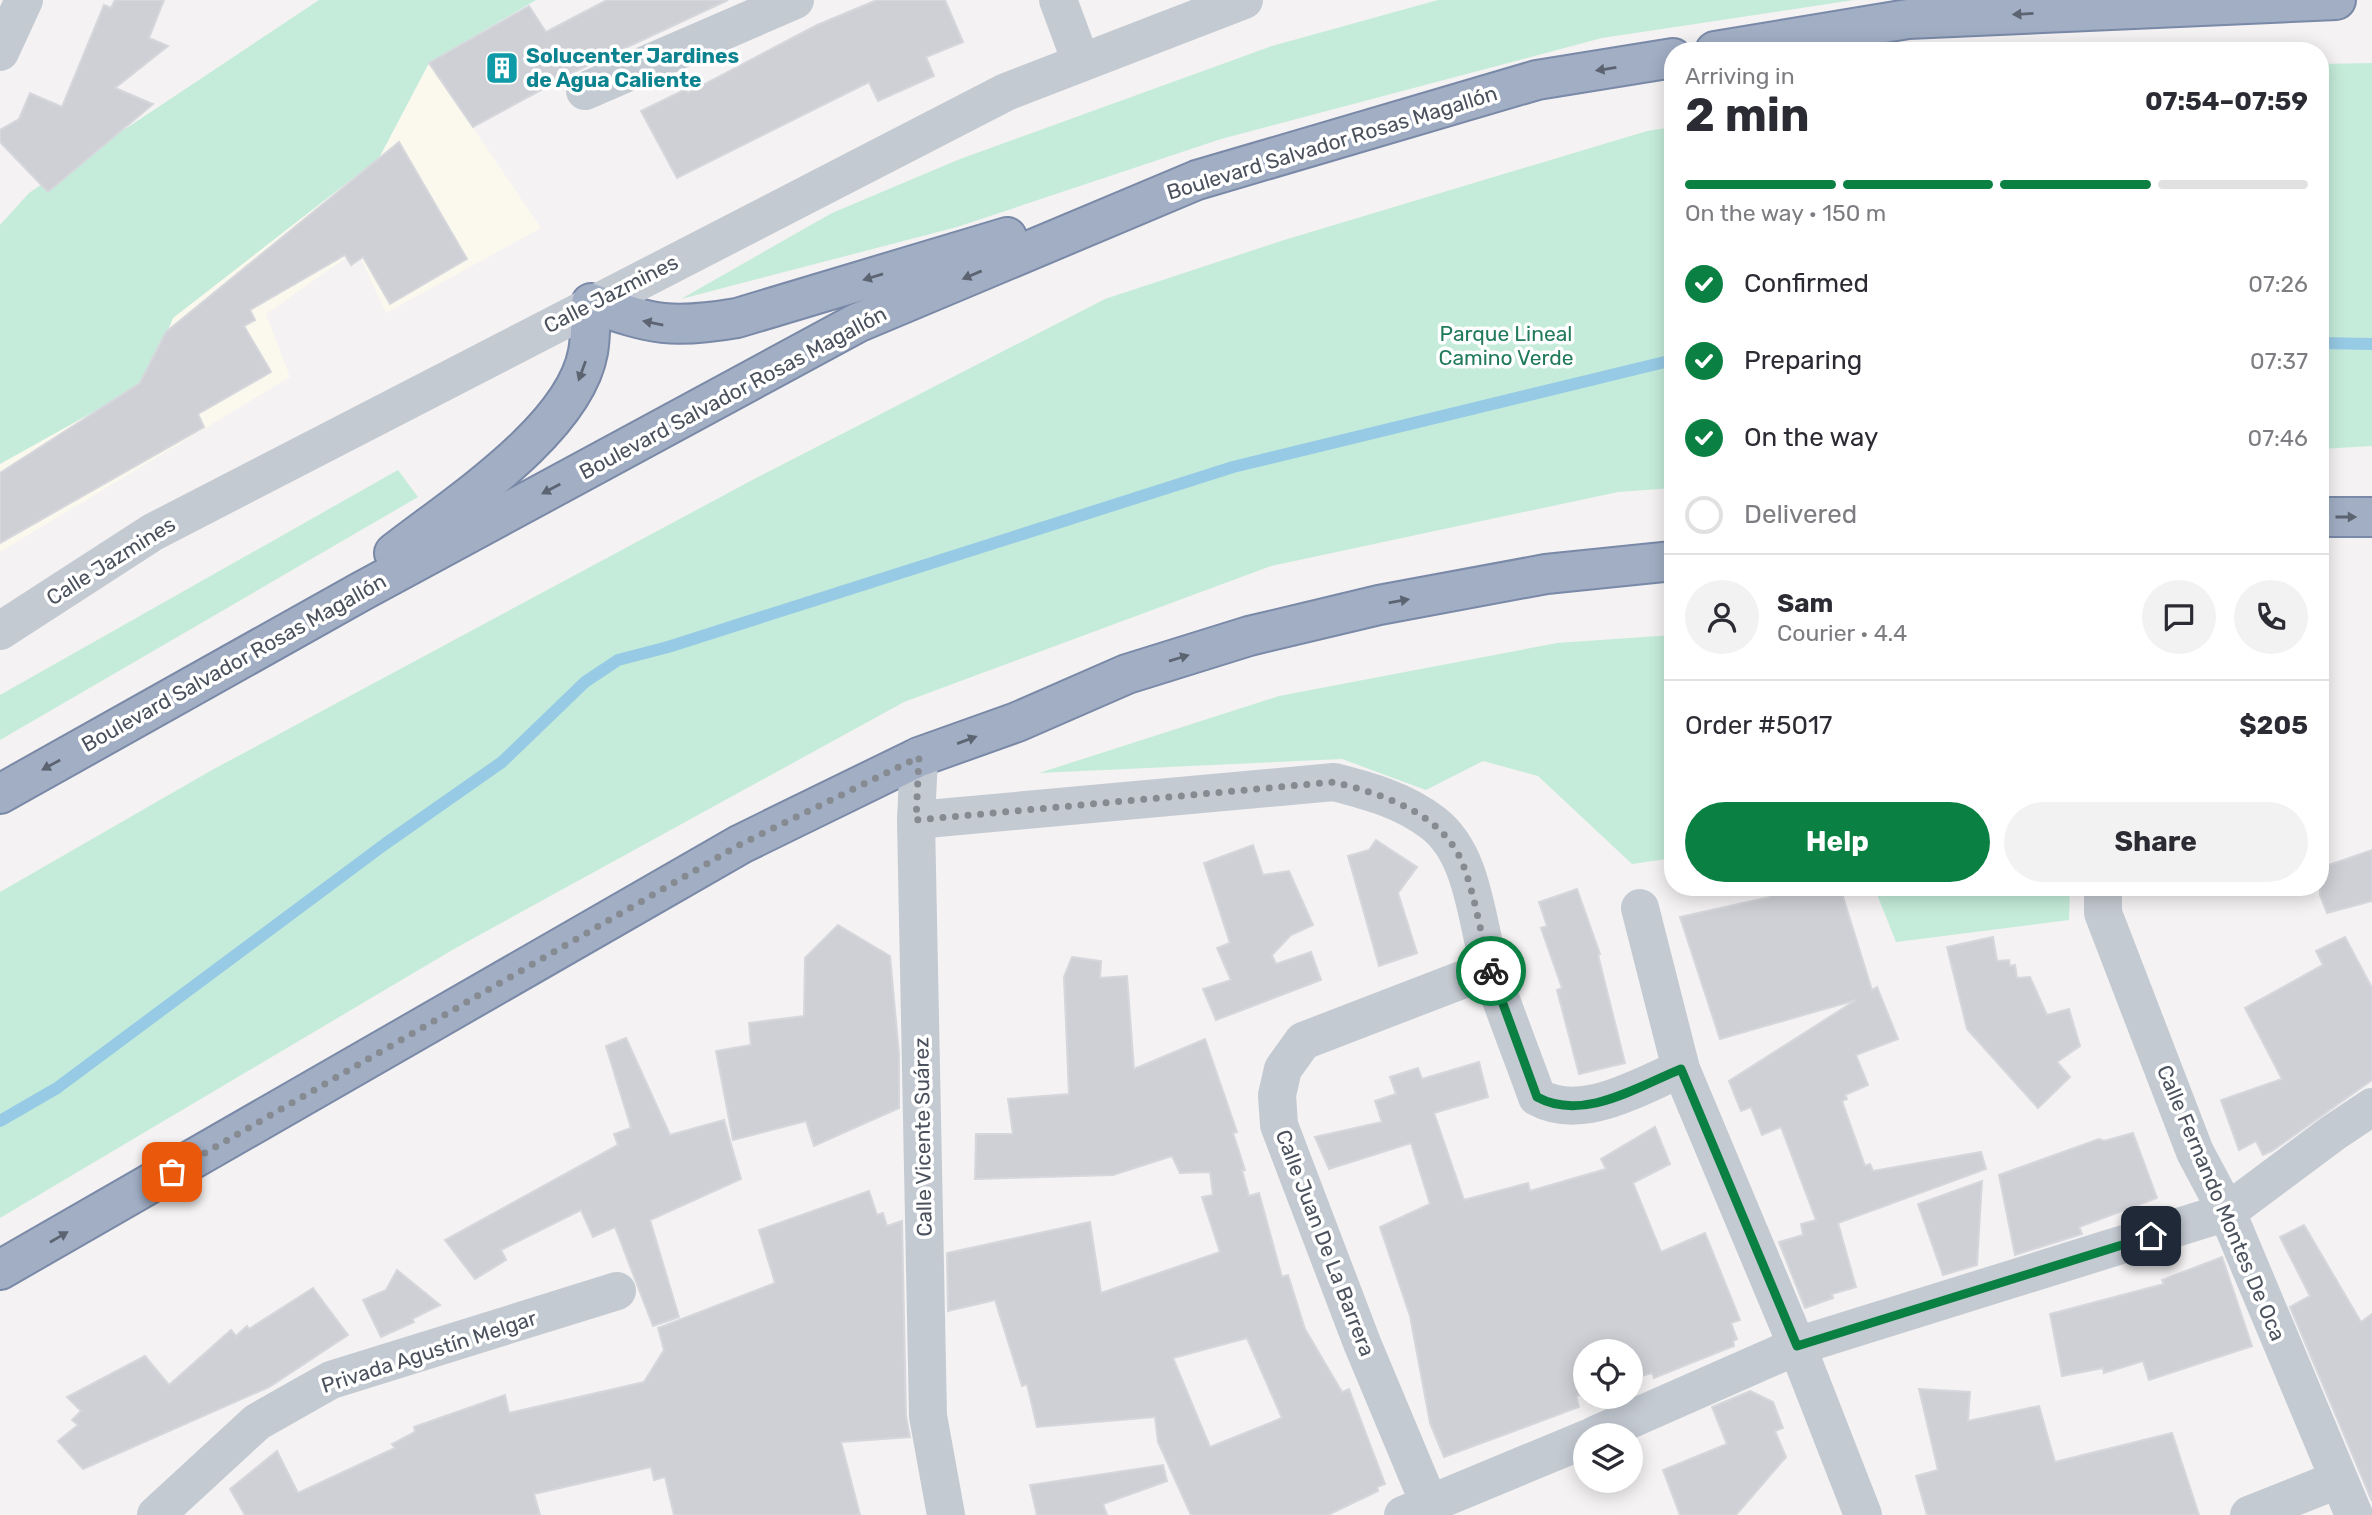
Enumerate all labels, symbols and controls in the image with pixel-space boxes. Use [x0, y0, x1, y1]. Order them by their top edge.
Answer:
one-way arrow [2012, 8, 2034, 19]
place label: Solucenter Jardines de Agua Caliente [526, 43, 739, 92]
building icon: Solucenter Jardines de Agua Caliente [483, 49, 521, 87]
text: Arriving in [1685, 62, 1795, 90]
one-way arrow [1595, 64, 1617, 75]
street label: Boulevard Salvador Rosas Magallón [1164, 80, 1500, 205]
text: 07:54–07:59 [2145, 86, 2308, 117]
text: 2 min [1685, 88, 1810, 143]
text: On the way · 150 m [1685, 199, 1886, 227]
street label: Calle Jazmines [540, 249, 682, 338]
icon: check [1685, 265, 1723, 303]
text: Confirmed [1744, 268, 1869, 299]
one-way arrow [961, 270, 982, 281]
text: 07:26 [2248, 270, 2308, 298]
one-way arrow [863, 273, 884, 283]
street label: Boulevard Salvador Rosas Magallón [575, 301, 891, 484]
one-way arrow [642, 317, 664, 328]
park label: Parque Lineal Camino Verde [1438, 321, 1574, 370]
icon: check [1685, 342, 1723, 380]
text: Preparing [1744, 345, 1862, 376]
text: 07:37 [2250, 347, 2308, 375]
one-way arrow [576, 360, 587, 381]
icon: check [1685, 419, 1723, 457]
text: On the way [1744, 422, 1878, 453]
text: 07:46 [2248, 424, 2308, 452]
one-way arrow [541, 483, 561, 495]
text: Delivered [1744, 499, 1857, 530]
street label: Calle Jazmines [42, 511, 180, 610]
one-way arrow [2335, 511, 2357, 523]
street label: Boulevard Salvador Rosas Magallón [77, 568, 390, 757]
button: person [1685, 580, 1759, 654]
button: chat [2142, 580, 2216, 654]
button: phone [2234, 580, 2308, 654]
text: Sam [1777, 588, 1833, 619]
one-way arrow [1388, 595, 1410, 606]
text: Courier · 4.4 [1777, 619, 1907, 647]
one-way arrow [1169, 652, 1190, 663]
text: Order #5017 [1685, 710, 1832, 741]
text: $205 [2239, 710, 2308, 741]
one-way arrow [957, 734, 978, 745]
one-way arrow [42, 759, 61, 771]
button: Help [1685, 802, 1990, 882]
button: Share [2004, 802, 2308, 882]
courier [1456, 936, 1526, 1006]
icon: bike [1472, 952, 1510, 990]
street label: Calle Vicente Suárez [908, 1037, 937, 1237]
street label: Calle Fernando Montes De Oca [2152, 1061, 2291, 1344]
street label: Calle Juan De La Barrera [1271, 1126, 1380, 1360]
pin [142, 1142, 202, 1202]
icon: bag [153, 1153, 191, 1191]
pin [2121, 1206, 2181, 1266]
icon: home [2132, 1217, 2170, 1255]
one-way arrow [50, 1230, 69, 1243]
street label: Privada Agustín Melgar [318, 1305, 540, 1398]
map controls [1573, 1339, 1643, 1493]
button: locate [1573, 1339, 1643, 1409]
button: layers [1573, 1423, 1643, 1493]

